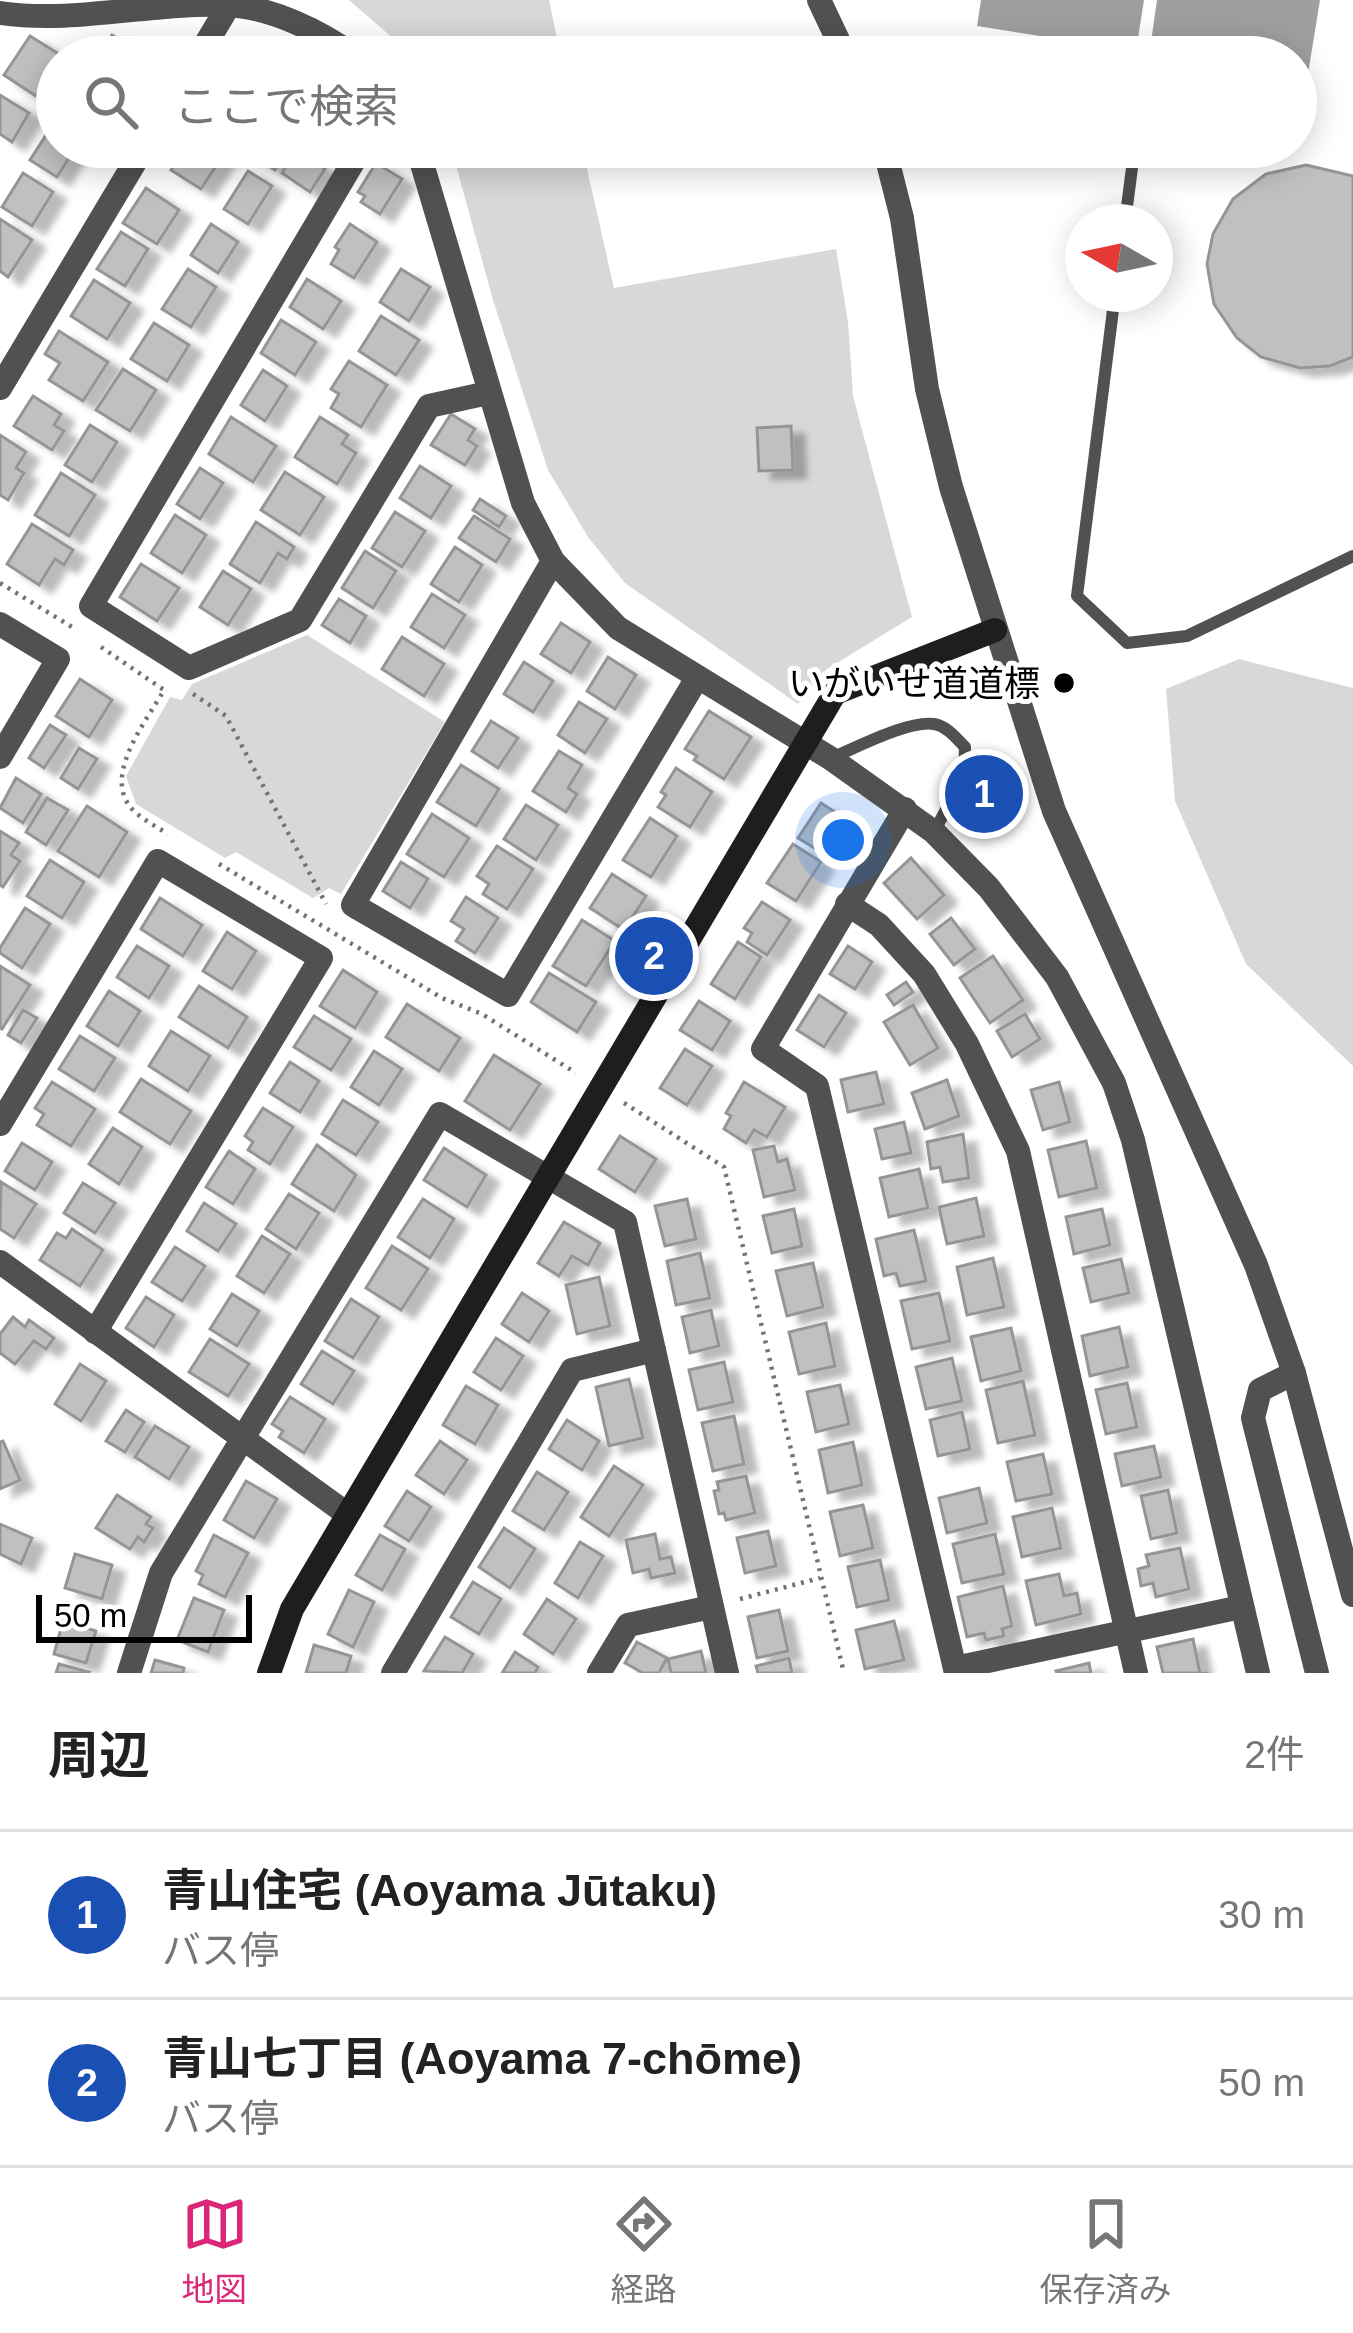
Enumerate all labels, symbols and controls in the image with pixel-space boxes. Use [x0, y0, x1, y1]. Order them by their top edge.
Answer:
search box [36, 36, 1317, 168]
icon: search [78, 69, 144, 135]
text: ここで検索 [174, 81, 399, 132]
north arrow [1065, 204, 1173, 312]
place label: いがいせ道道標 [788, 663, 1040, 704]
marker: いがいせ道道標 [1051, 670, 1077, 696]
pin: 1 [945, 749, 1023, 839]
your location [813, 810, 873, 870]
pin: 2 [615, 911, 693, 1001]
scale bar [36, 1589, 252, 1642]
text: 50 m [54, 1597, 127, 1634]
text: 周辺 [48, 1727, 150, 1784]
text: 2件 [1244, 1733, 1305, 1776]
text: 青山住宅 (Aoyama Jūtaku) [162, 1865, 717, 1916]
text: 1 [76, 1893, 98, 1936]
text: 30 m [1218, 1893, 1305, 1936]
text: バス停 [162, 1929, 279, 1972]
text: 青山七丁目 (Aoyama 7-chōme) [162, 2033, 802, 2084]
text: 2 [76, 2061, 98, 2104]
text: 50 m [1218, 2061, 1305, 2104]
text: バス停 [162, 2097, 279, 2140]
tab: 地図 [182, 2191, 248, 2311]
tab: 経路 [611, 2191, 677, 2311]
tab: 保存済み [1040, 2191, 1172, 2311]

